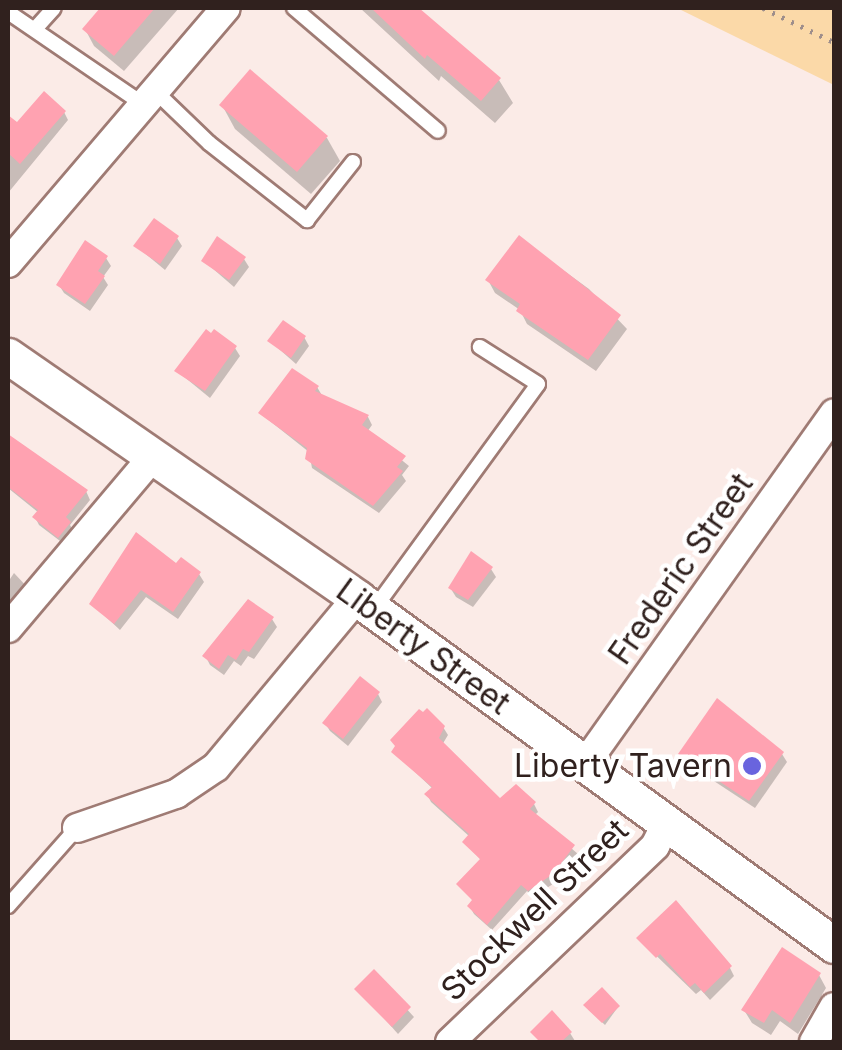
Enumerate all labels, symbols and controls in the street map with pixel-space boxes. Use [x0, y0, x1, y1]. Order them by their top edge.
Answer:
street label: Frederic Street [601, 466, 761, 672]
street label: Liberty Street [329, 571, 517, 723]
place label: Liberty Tavern [514, 747, 732, 785]
marker: Liberty Tavern [741, 755, 763, 777]
street label: Stockwell Street [434, 811, 636, 1009]

